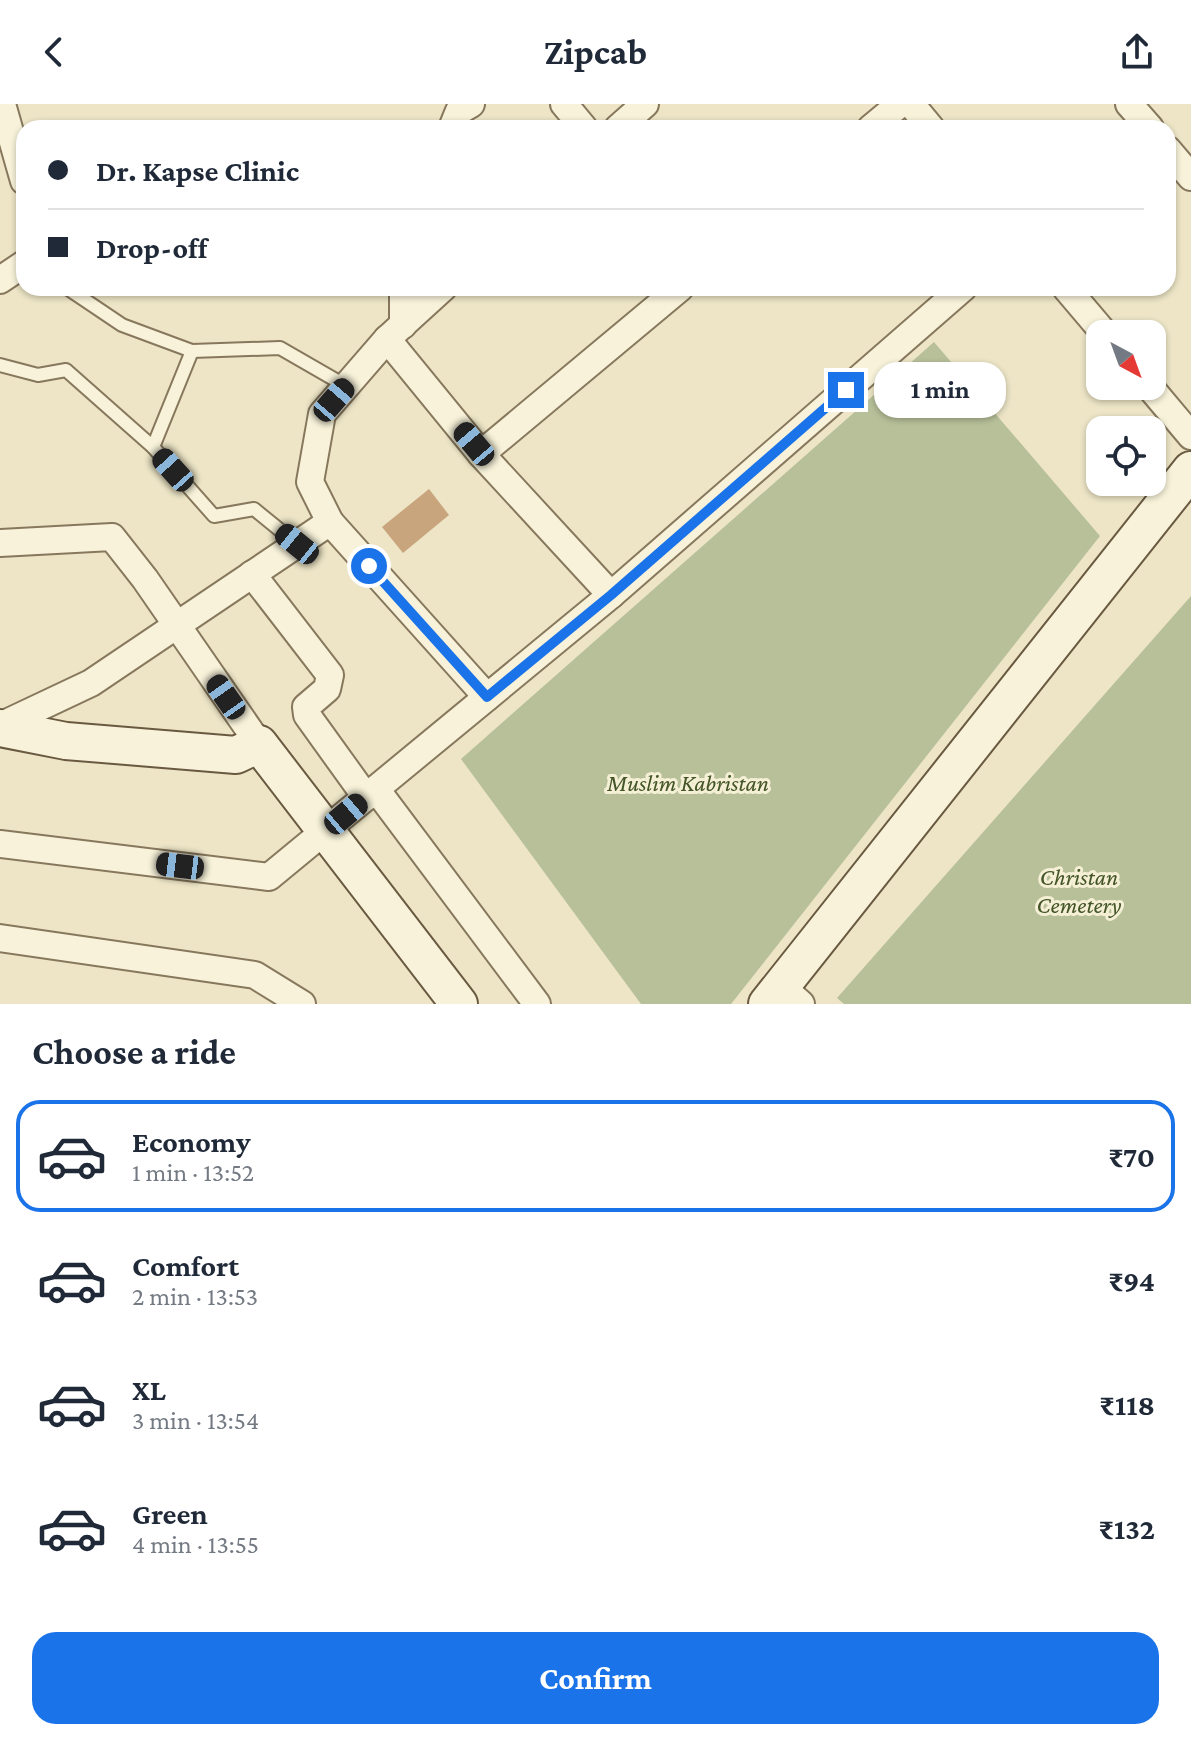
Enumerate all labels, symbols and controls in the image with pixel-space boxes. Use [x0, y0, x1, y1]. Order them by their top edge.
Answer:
icon: back [32, 30, 76, 74]
icon: share [1115, 30, 1159, 74]
text: Zipcab [544, 32, 647, 72]
text: Dr. Kapse Clinic [96, 154, 299, 187]
text: Drop-off [96, 231, 207, 264]
north arrow [1086, 320, 1166, 400]
map controls [1086, 320, 1166, 496]
callout: 1 min [874, 362, 1006, 418]
route end [828, 372, 864, 408]
car [309, 374, 359, 426]
text: 1 min [910, 375, 970, 404]
button: locate [1086, 416, 1166, 496]
car [449, 418, 499, 470]
car [148, 444, 198, 496]
car [271, 520, 323, 568]
route start [351, 548, 387, 584]
car [202, 670, 250, 724]
park label: Muslim Kabristan [606, 769, 769, 796]
car [320, 789, 372, 839]
car [155, 851, 205, 881]
park label: Christan Cemetery [1037, 863, 1121, 918]
text: Choose a ride [32, 1032, 236, 1072]
icon: car [36, 1120, 108, 1192]
text: Economy [132, 1125, 251, 1158]
text: ₹70 [1108, 1140, 1155, 1173]
text: 1 min · 13:52 [132, 1158, 254, 1187]
icon: car [36, 1244, 108, 1316]
text: Comfort [132, 1249, 239, 1282]
text: ₹94 [1108, 1264, 1155, 1297]
text: 2 min · 13:53 [132, 1282, 258, 1311]
icon: car [36, 1368, 108, 1440]
text: XL [132, 1373, 166, 1406]
text: ₹118 [1099, 1388, 1155, 1421]
text: 3 min · 13:54 [132, 1406, 259, 1435]
icon: car [36, 1492, 108, 1564]
text: Green [132, 1497, 208, 1530]
text: ₹132 [1098, 1512, 1155, 1545]
text: 4 min · 13:55 [132, 1530, 259, 1559]
button: Confirm [32, 1632, 1159, 1724]

